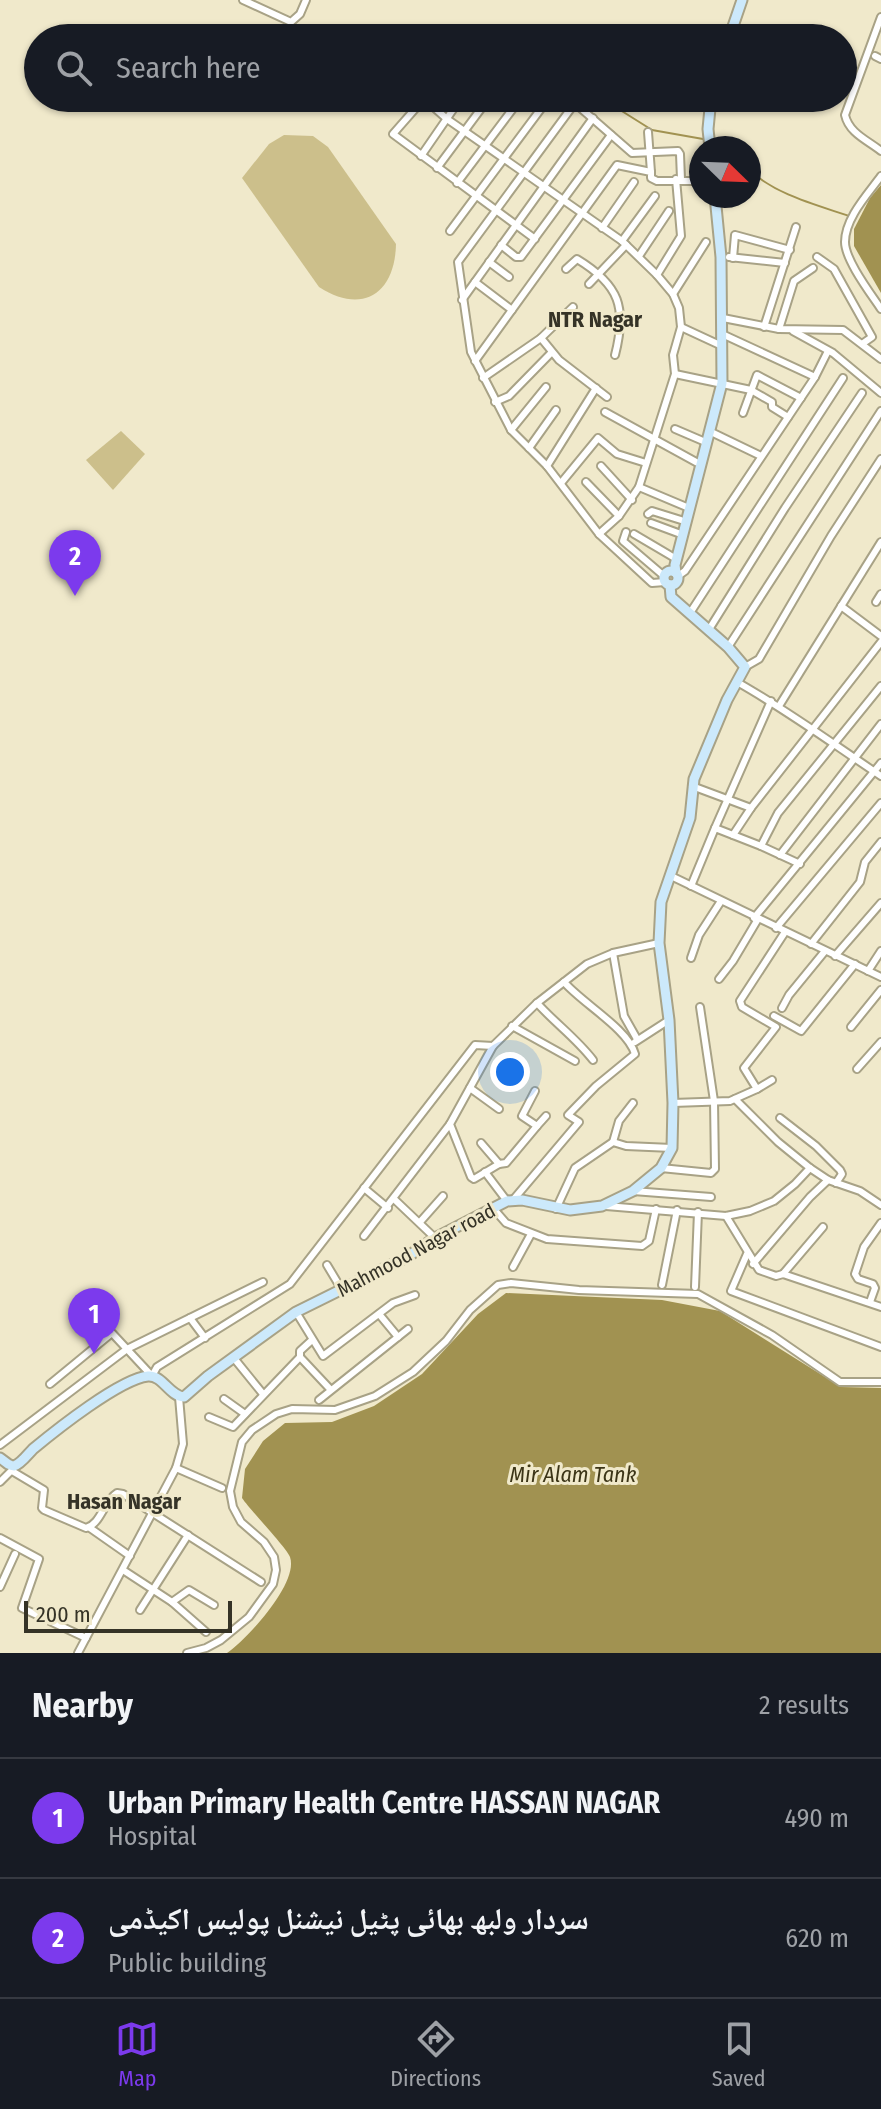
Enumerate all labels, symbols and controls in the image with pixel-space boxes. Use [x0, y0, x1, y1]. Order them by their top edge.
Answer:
search box [24, 24, 857, 112]
icon: search [52, 46, 96, 90]
text: Search here [116, 50, 261, 86]
north arrow [689, 136, 761, 208]
district label: NTR Nagar [548, 306, 643, 333]
pin: 2 [49, 530, 101, 596]
your location [490, 1052, 530, 1092]
street label: Mahmood Nagar road [333, 1198, 499, 1302]
pin: 1 [68, 1288, 120, 1354]
water label: Mir Alam Tank [510, 1461, 637, 1488]
district label: Hasan Nagar [67, 1488, 182, 1515]
scale bar [24, 1597, 232, 1633]
text: 200 m [36, 1601, 91, 1628]
text: Nearby [32, 1685, 133, 1726]
text: 2 results [759, 1690, 849, 1721]
text: Urban Primary Health Centre HASSAN NAGAR [108, 1785, 660, 1821]
text: 1 [53, 1803, 64, 1834]
text: 490 m [785, 1803, 849, 1834]
text: Hospital [108, 1821, 197, 1852]
text: سردار ولبھ بھائی پٹیل نیشنل پولیس اکیڈمی [108, 1901, 589, 1937]
text: 2 [52, 1923, 64, 1954]
text: 620 m [785, 1923, 849, 1954]
text: Public building [108, 1948, 266, 1979]
tab: Map [115, 2017, 159, 2092]
tab: Directions [390, 2017, 481, 2092]
tab: Saved [712, 2017, 766, 2092]

